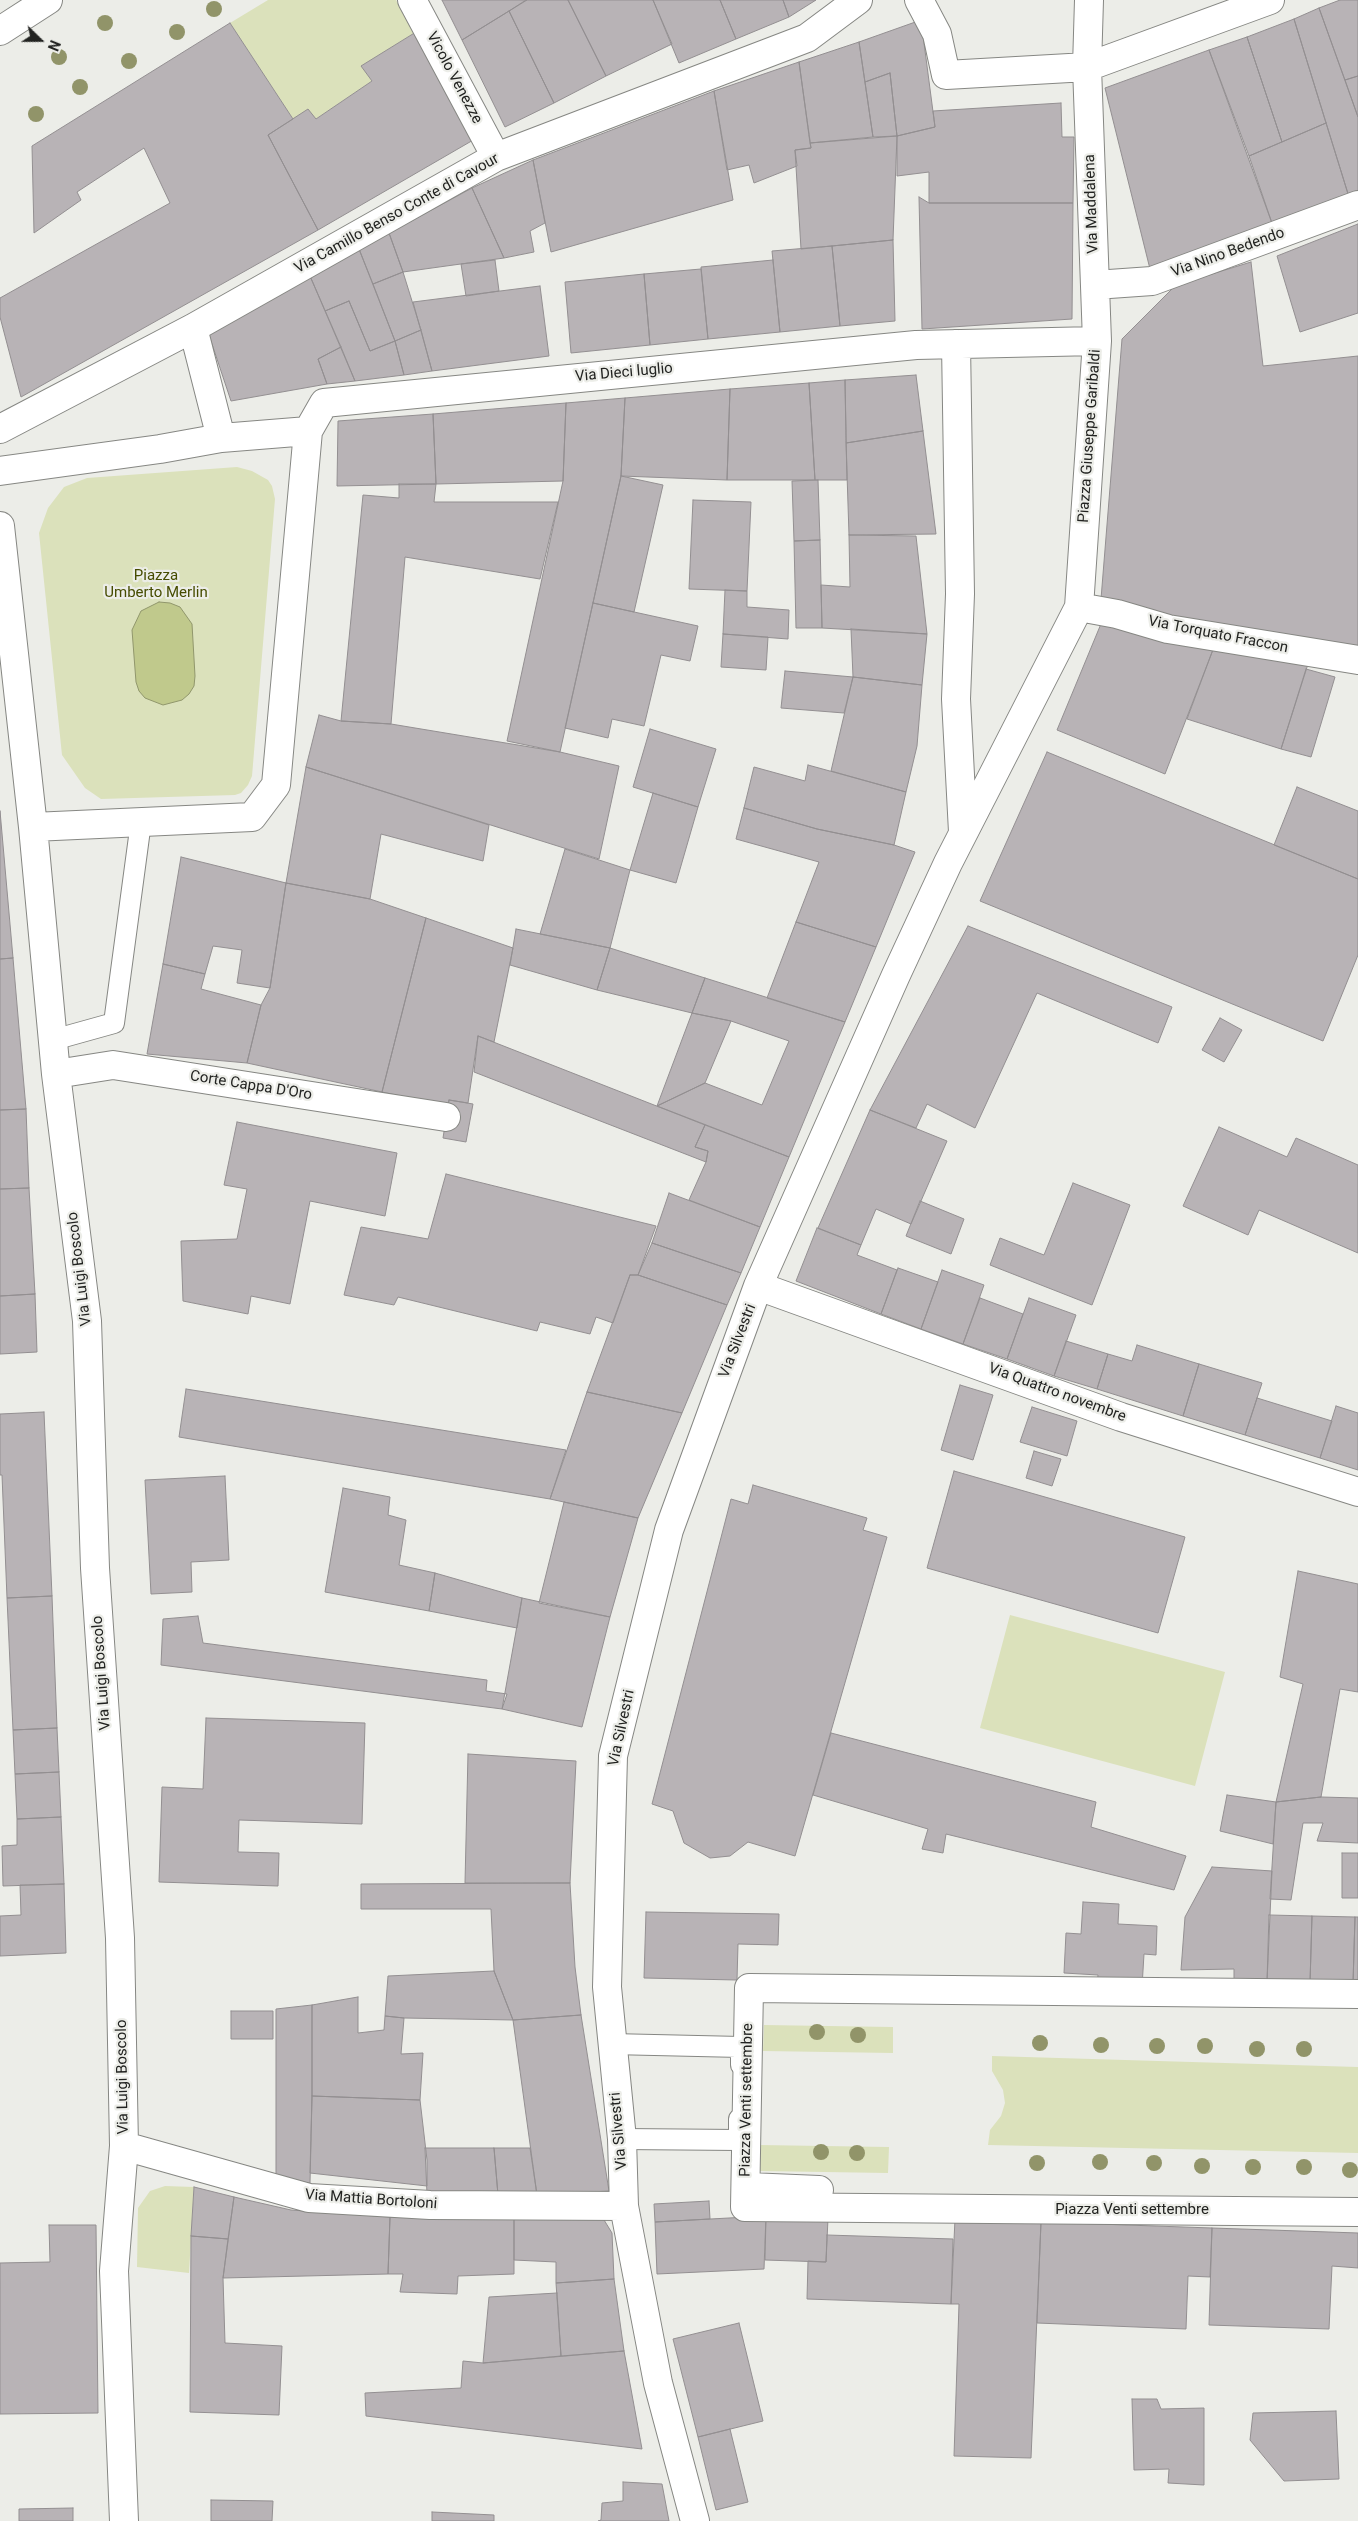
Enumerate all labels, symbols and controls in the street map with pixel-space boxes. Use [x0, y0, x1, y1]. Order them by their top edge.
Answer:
north arrow [15, 15, 65, 65]
street label: Vicolo Venezze [422, 29, 486, 127]
text: N [45, 38, 63, 53]
street label: Via Camillo Benso Conte di Cavour [292, 150, 502, 278]
street label: Via Maddalena [1081, 154, 1103, 254]
street label: Via Nino Bedendo [1169, 224, 1287, 282]
street label: Piazza Giuseppe Garibaldi [1075, 349, 1105, 523]
street label: Via Dieci luglio [574, 360, 674, 386]
park label: Piazza Umberto Merlin [104, 567, 208, 602]
street label: Via Torquato Fraccon [1146, 613, 1290, 657]
street label: Corte Cappa D'Oro [189, 1067, 313, 1105]
street label: Via Luigi Boscolo [64, 1211, 96, 1327]
street label: Via Silvestri [716, 1301, 760, 1381]
street label: Via Quattro novembre [986, 1360, 1128, 1426]
street label: Via Luigi Boscolo [89, 1615, 115, 1731]
street label: Via Silvestri [605, 1688, 639, 1768]
street label: Via Luigi Boscolo [113, 2019, 133, 2135]
street label: Piazza Venti settembre [737, 2023, 757, 2177]
street label: Via Silvestri [607, 2091, 631, 2171]
street label: Via Mattia Bortoloni [304, 2186, 438, 2214]
street label: Piazza Venti settembre [1055, 2201, 1209, 2219]

